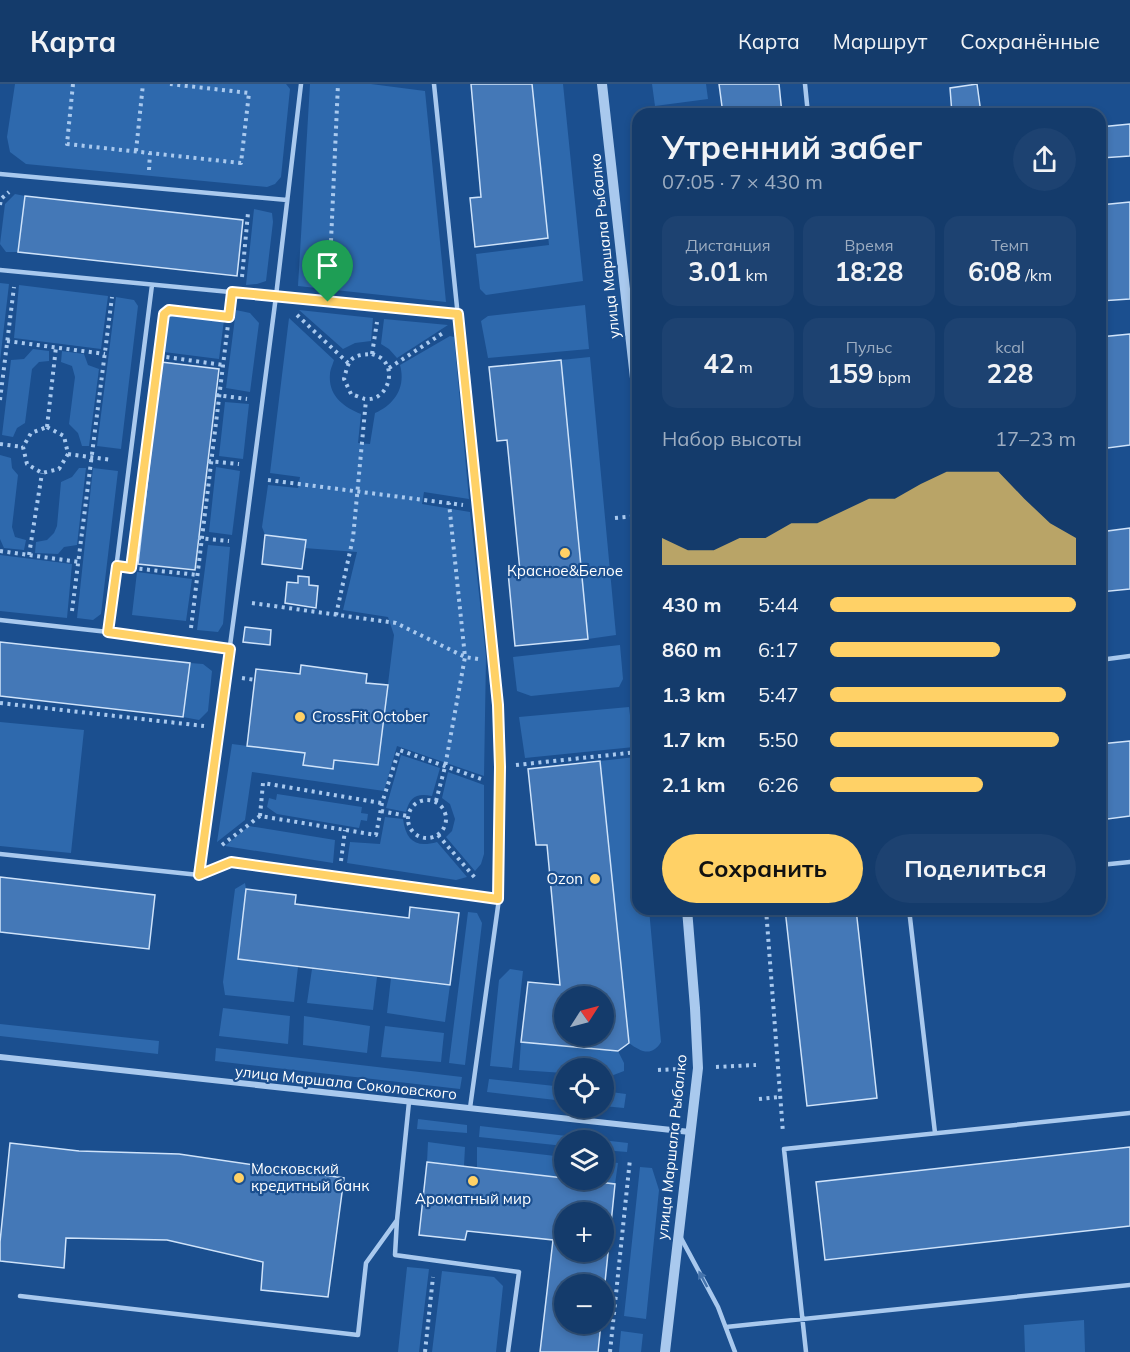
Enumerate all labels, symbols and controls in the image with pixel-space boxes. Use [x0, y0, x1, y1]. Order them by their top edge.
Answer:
text: Карта [30, 24, 116, 59]
text: Карта [738, 28, 800, 54]
text: Маршрут [833, 28, 927, 54]
text: Сохранённые [960, 28, 1100, 54]
text: Утренний забег [662, 126, 923, 167]
button: share [1013, 128, 1076, 191]
street label: улица Маршала Рыбалко [585, 152, 624, 340]
text: 07:05 · 7 × 430 m [662, 169, 823, 194]
text: Дистанция [685, 235, 771, 255]
text: Время [844, 235, 894, 255]
text: Темп [991, 235, 1029, 255]
pin [302, 240, 353, 302]
icon: arrive [311, 249, 344, 282]
text: 3.01 [688, 255, 741, 288]
text: 18:28 [835, 255, 903, 288]
text: 6:08 [968, 255, 1021, 288]
text: km [741, 265, 768, 285]
text: /km [1021, 265, 1052, 285]
text: Пульс [846, 337, 892, 357]
text: kcal [995, 337, 1025, 357]
text: 42 [703, 347, 734, 380]
text: m [734, 357, 753, 377]
text: 159 [827, 357, 874, 390]
text: 228 [987, 357, 1033, 390]
text: bpm [874, 367, 911, 387]
text: Набор высоты [662, 426, 802, 451]
text: 17–23 m [995, 426, 1076, 451]
marker: Красное&Белое [558, 546, 572, 560]
place label: Красное&Белое [507, 561, 623, 580]
text: 430 m [662, 592, 721, 617]
text: 5:44 [758, 592, 799, 617]
text: 860 m [662, 637, 721, 662]
text: 6:17 [758, 637, 799, 662]
text: 1.3 km [662, 682, 725, 707]
text: 5:47 [758, 682, 799, 707]
place label: CrossFit October [312, 707, 428, 726]
marker: CrossFit October [293, 710, 307, 724]
text: 1.7 km [662, 727, 725, 752]
text: 5:50 [758, 727, 799, 752]
text: 2.1 km [662, 772, 725, 797]
text: 6:26 [758, 772, 799, 797]
button: Сохранить [662, 834, 863, 903]
button: Поделиться [875, 834, 1076, 903]
place label: Ozon [546, 869, 583, 888]
marker: Ozon [588, 872, 602, 886]
north arrow [554, 986, 614, 1046]
map controls [554, 986, 614, 1334]
street label: улица Маршала Рыбалко [652, 1053, 691, 1241]
button: locate [554, 1058, 614, 1118]
street label: улица Маршала Соколовского [234, 1061, 458, 1104]
button: layers [554, 1130, 614, 1190]
place label: Московский кредитный банк [251, 1159, 370, 1195]
marker: Московский кредитный банк [232, 1171, 246, 1185]
marker: Ароматный мир [466, 1174, 480, 1188]
place label: Ароматный мир [415, 1189, 531, 1208]
button: + [554, 1202, 614, 1262]
one-way arrow [698, 1271, 708, 1288]
button: − [554, 1274, 614, 1334]

